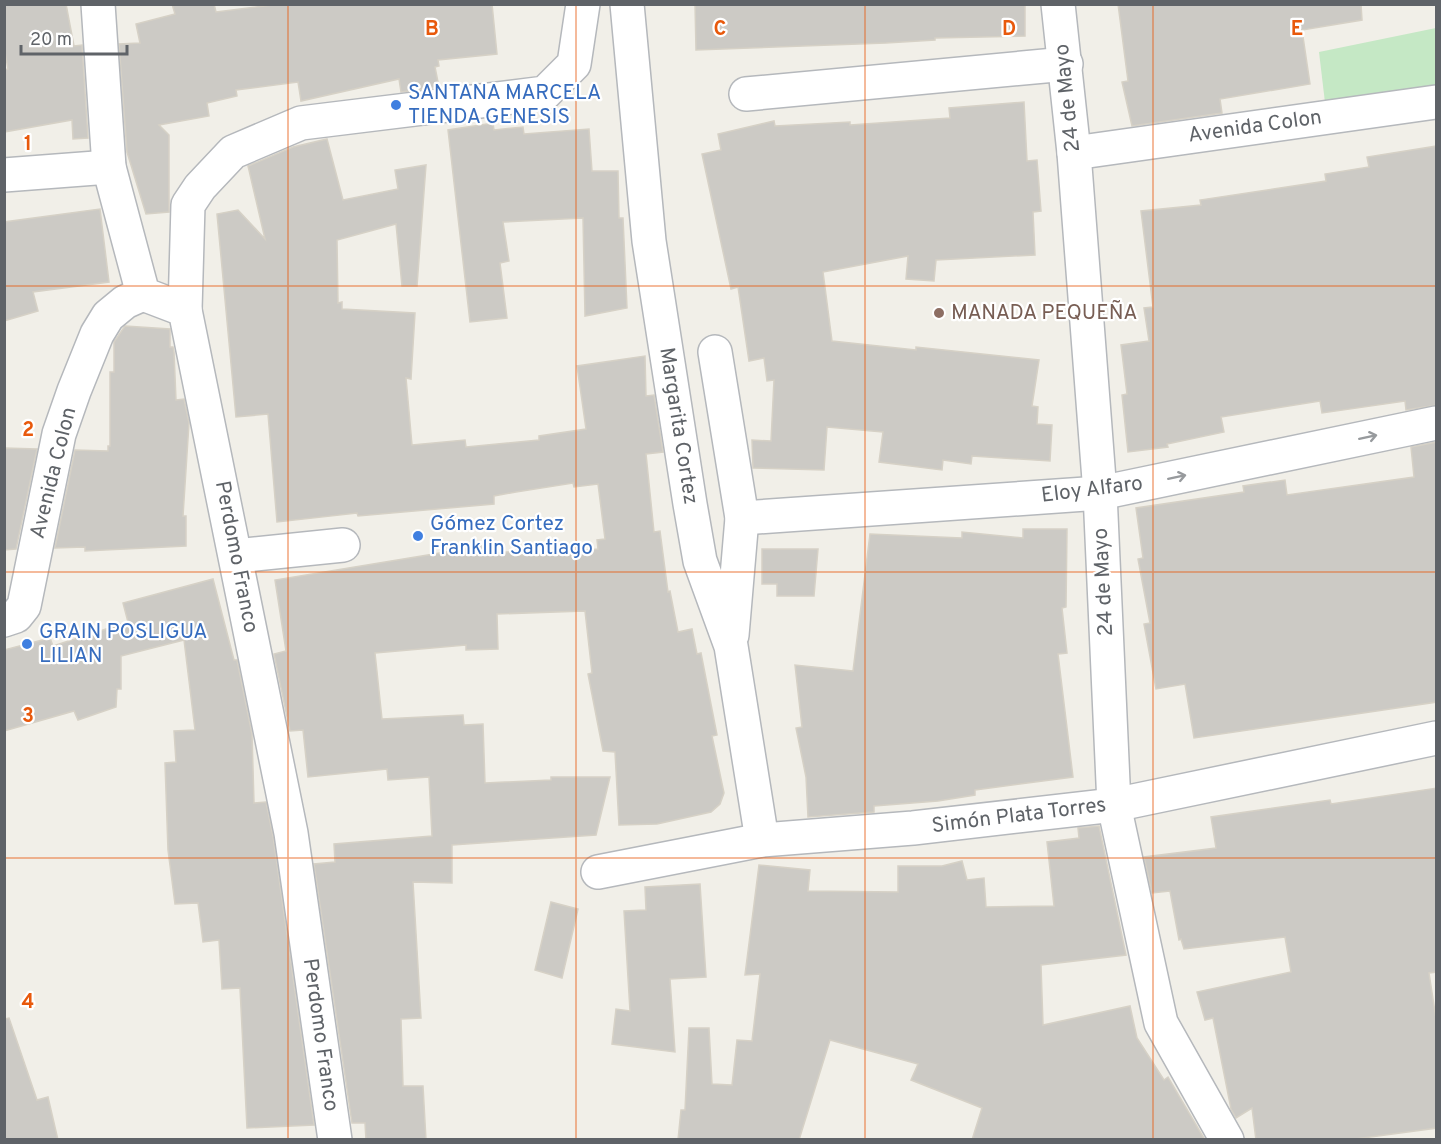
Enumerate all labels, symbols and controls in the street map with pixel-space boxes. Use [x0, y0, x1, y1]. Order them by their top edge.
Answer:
text: B [425, 17, 439, 43]
text: C [714, 17, 726, 43]
text: D [1002, 17, 1016, 43]
text: E [1291, 17, 1303, 43]
scale bar [21, 18, 128, 56]
text: 20 m [30, 29, 72, 52]
street label: 24 de Mayo [1049, 43, 1087, 153]
place label: SANTANA MARCELA TIENDA GENESIS [408, 80, 601, 131]
marker: SANTANA MARCELA TIENDA GENESIS [389, 98, 403, 112]
street label: Avenida Colon [1186, 104, 1324, 150]
text: 1 [24, 132, 32, 158]
place label: MANADA PEQUEÑA [951, 300, 1137, 327]
marker: MANADA PEQUEÑA [932, 306, 946, 320]
street label: Margarita Cortez [652, 345, 704, 507]
street label: Avenida Colon [25, 404, 83, 542]
text: 2 [22, 418, 34, 444]
one-way arrow [1359, 431, 1378, 443]
street label: Eloy Alfaro [1040, 470, 1144, 510]
one-way arrow [1167, 471, 1187, 482]
street label: Perdomo Franco [208, 479, 264, 635]
place label: Gómez Cortez Franklin Santiago [430, 511, 593, 562]
street label: 24 de Mayo [1088, 527, 1120, 637]
marker: Gómez Cortez Franklin Santiago [411, 529, 425, 543]
place label: GRAIN POSLIGUA LILIAN [39, 619, 208, 670]
marker: GRAIN POSLIGUA LILIAN [20, 637, 34, 651]
text: 3 [22, 704, 34, 730]
street label: Simón Plata Torres [930, 792, 1108, 840]
street label: Perdomo Franco [296, 957, 344, 1113]
text: 4 [22, 990, 34, 1016]

